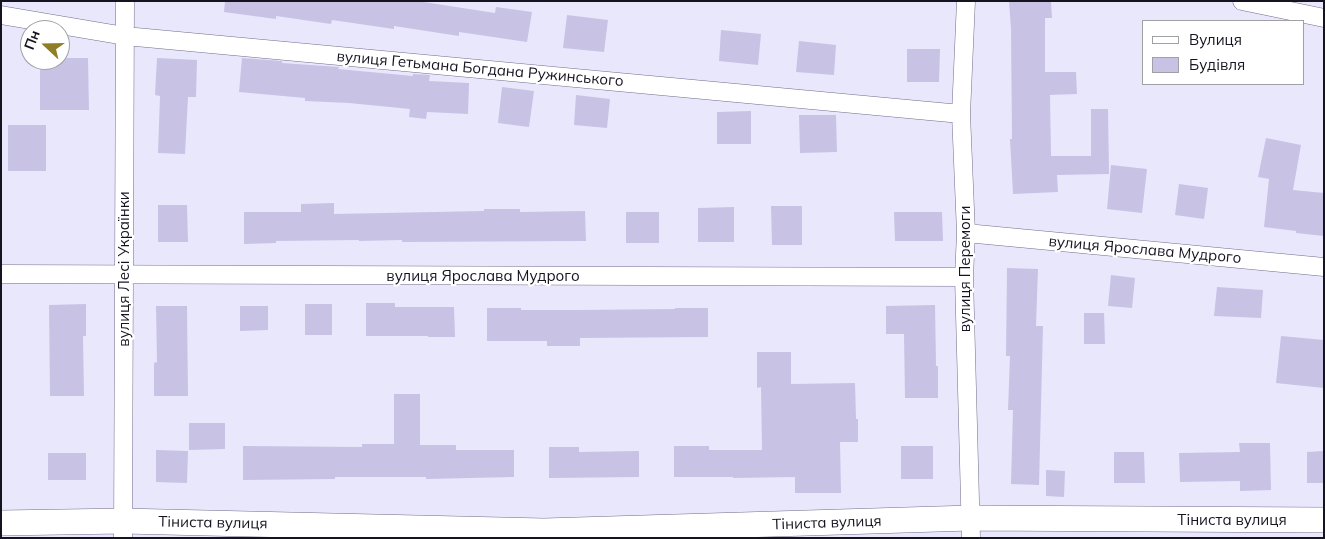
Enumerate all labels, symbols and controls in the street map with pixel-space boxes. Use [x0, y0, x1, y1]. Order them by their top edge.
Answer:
north arrow [20, 20, 70, 70]
legend [1142, 20, 1305, 85]
text: Пн [20, 28, 44, 52]
text: Вулиця [1189, 30, 1242, 49]
street label: вулиця Гетьмана Богдана Ружинського [336, 47, 624, 91]
text: Будівля [1189, 55, 1245, 74]
street label: вулиця Лесі Українки [115, 191, 133, 347]
street label: вулиця Перемоги [956, 206, 974, 332]
street label: вулиця Ярослава Мудрого [1048, 233, 1242, 267]
street label: вулиця Ярослава Мудрого [386, 267, 580, 285]
street label: Тіниста вулиця [1177, 511, 1287, 529]
street label: Тіниста вулиця [772, 512, 882, 534]
street label: Тіниста вулиця [158, 513, 268, 533]

